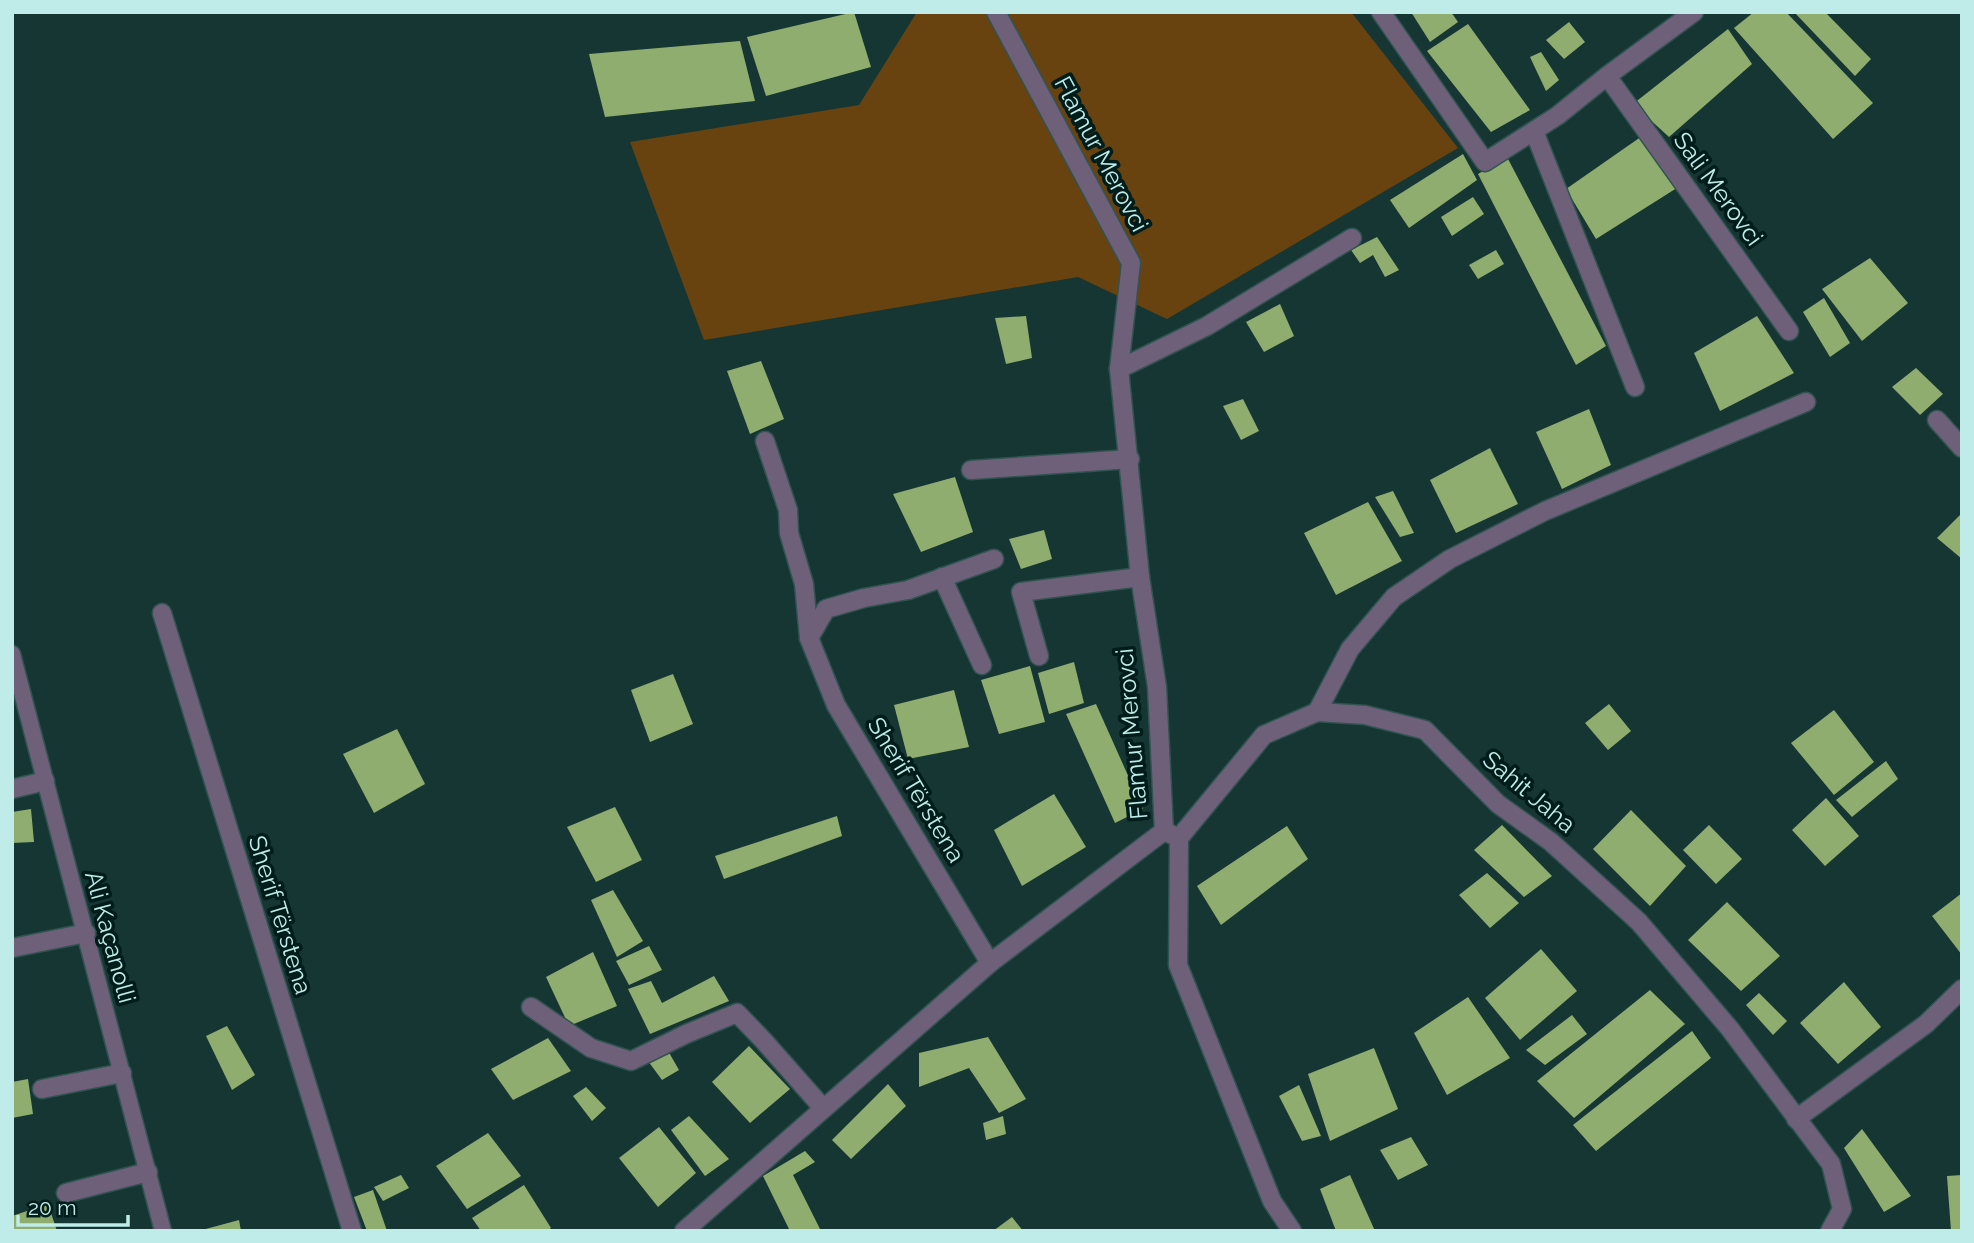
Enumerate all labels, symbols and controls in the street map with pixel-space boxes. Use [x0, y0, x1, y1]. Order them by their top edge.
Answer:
street label: Flamur Merovci [1048, 71, 1155, 236]
street label: Sali Merovci [1668, 126, 1769, 251]
street label: Flamur Merovci [1110, 647, 1153, 821]
street label: Sherif Tërstena [862, 712, 971, 868]
street label: Sahit Jaha [1477, 745, 1581, 839]
street label: Sherif Tërstena [243, 832, 318, 998]
street label: Ali Kaçanolli [79, 868, 142, 1006]
scale bar [18, 1184, 128, 1228]
text: 20 m [28, 1195, 76, 1220]

